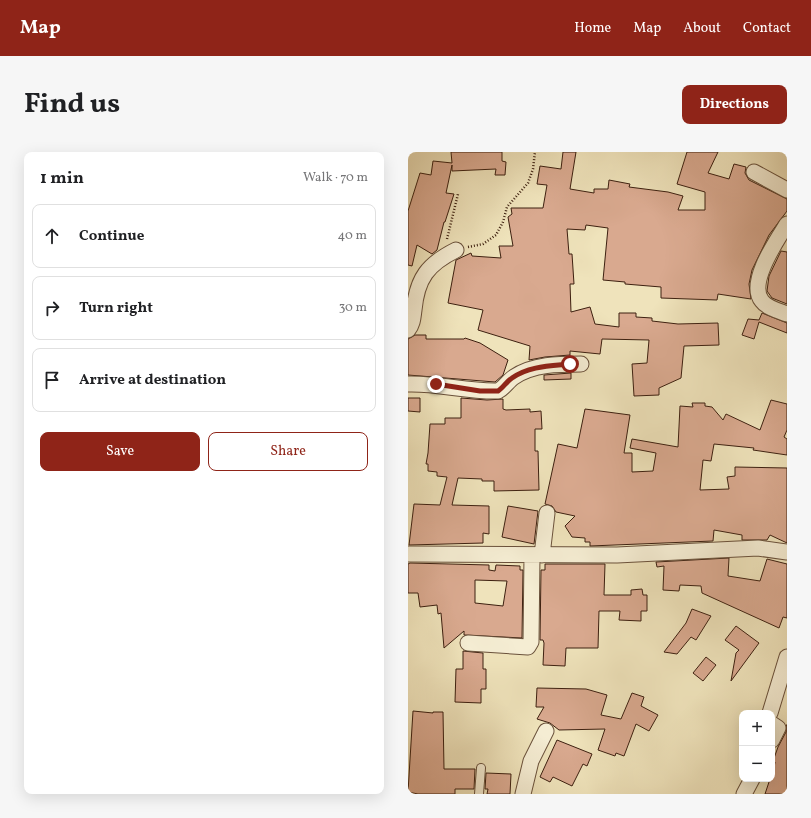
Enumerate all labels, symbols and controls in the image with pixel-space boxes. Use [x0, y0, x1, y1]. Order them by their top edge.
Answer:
text: Map [20, 15, 61, 41]
text: Home [574, 19, 611, 38]
text: Map [633, 19, 661, 38]
text: About [683, 19, 721, 38]
text: Contact [743, 19, 791, 38]
text: Find us [24, 85, 120, 124]
button: Directions [682, 85, 787, 124]
text: 1 min [40, 167, 84, 190]
text: Walk · 70 m [303, 169, 368, 187]
icon: ahead [41, 225, 63, 247]
text: Continue [79, 226, 144, 247]
text: 40 m [338, 227, 367, 245]
icon: right [41, 297, 63, 319]
text: Turn right [79, 298, 153, 319]
text: 30 m [339, 299, 367, 317]
route start [561, 355, 579, 373]
icon: arrive [41, 369, 63, 391]
text: Arrive at destination [79, 370, 226, 391]
route end [427, 375, 445, 393]
button: Save [40, 432, 200, 471]
button: Share [208, 432, 368, 471]
map controls [739, 710, 775, 782]
button: + [739, 710, 775, 746]
button: − [739, 746, 775, 782]

